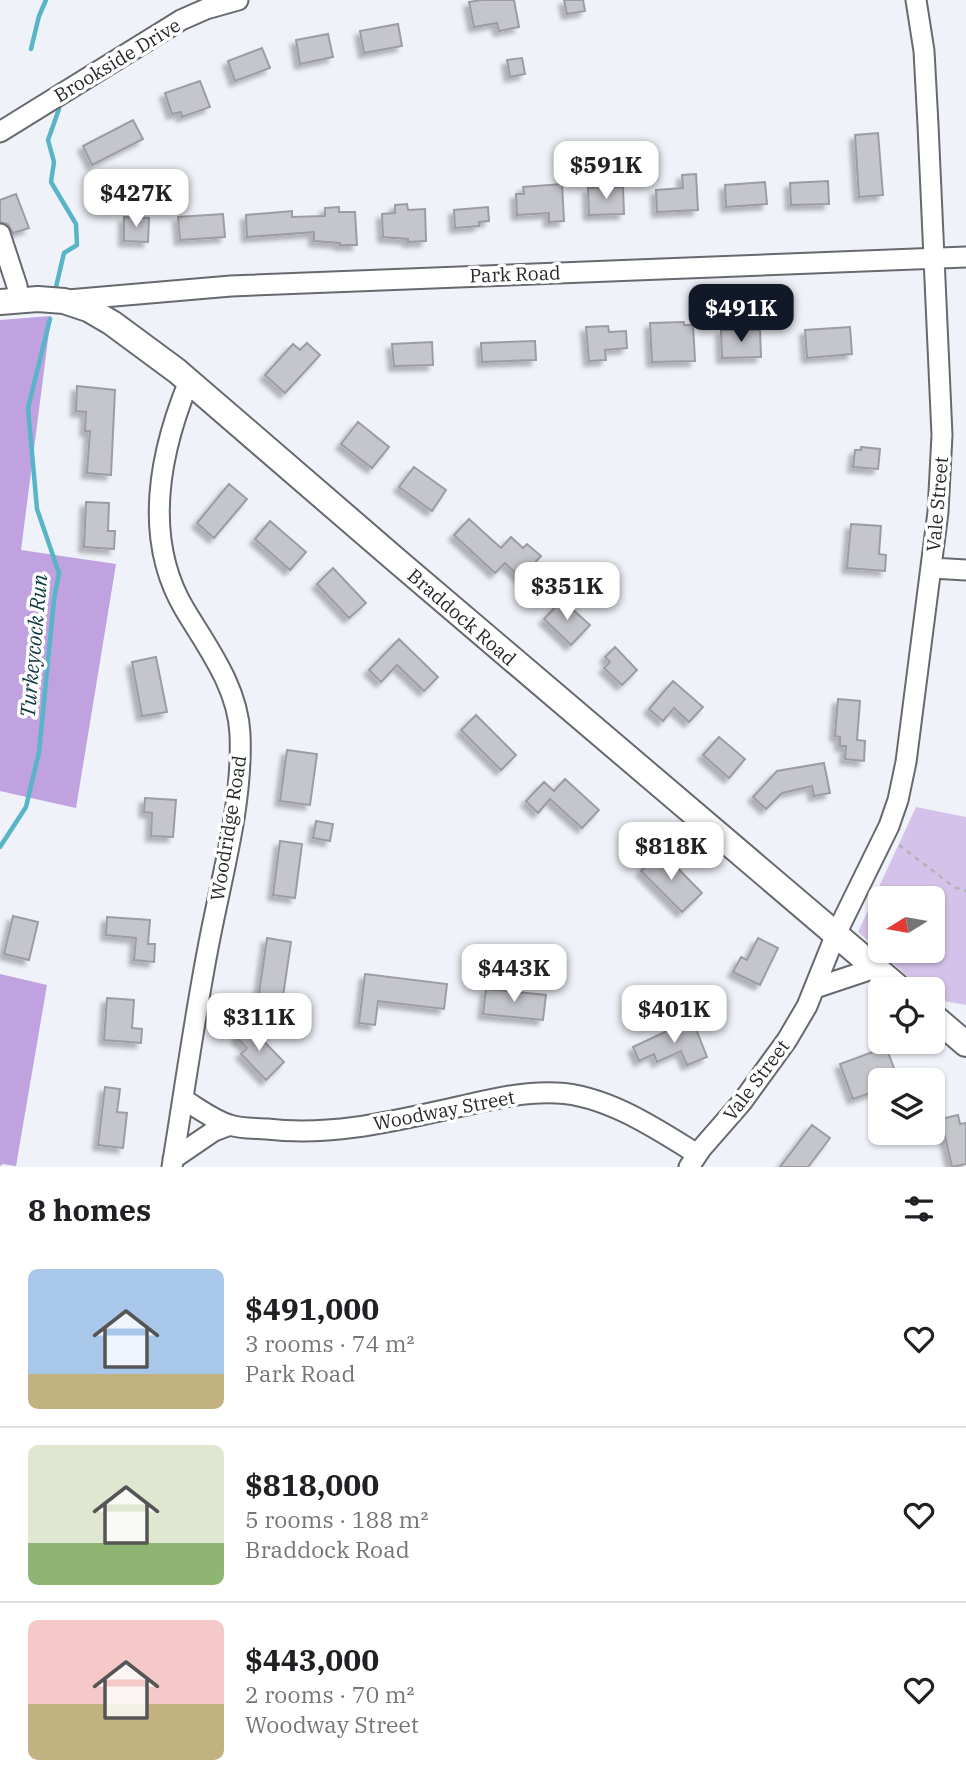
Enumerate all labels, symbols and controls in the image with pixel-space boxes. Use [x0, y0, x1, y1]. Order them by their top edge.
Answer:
street label: Brookside Drive [49, 13, 185, 107]
pin: $591K [557, 142, 655, 201]
text: $591K [570, 149, 642, 179]
pin: $427K [87, 170, 185, 229]
text: $427K [100, 177, 172, 207]
street label: Park Road [469, 260, 561, 288]
pin: $491K [692, 284, 790, 344]
text: $491K [705, 292, 777, 322]
street label: Vale Street [921, 455, 953, 553]
pin: $351K [518, 562, 616, 622]
street label: Braddock Road [403, 563, 521, 671]
text: $351K [531, 570, 603, 600]
water label: Turkeycock Run [13, 573, 53, 719]
street label: Woodridge Road [205, 754, 251, 902]
pin: $818K [622, 822, 720, 882]
text: $818K [635, 830, 707, 860]
north arrow [868, 886, 945, 962]
map controls [868, 886, 945, 1145]
pin: $443K [465, 944, 563, 1004]
text: $443K [478, 952, 550, 982]
button: locate [868, 977, 945, 1054]
pin: $401K [625, 986, 723, 1045]
pin: $311K [210, 993, 308, 1053]
text: $401K [638, 993, 710, 1023]
text: $311K [223, 1001, 295, 1031]
street label: Vale Street [718, 1034, 794, 1125]
button: layers [868, 1068, 945, 1145]
street label: Woodway Street [371, 1084, 517, 1135]
text: 8 homes [28, 1190, 151, 1229]
icon: filters [900, 1190, 938, 1228]
text: $491,000 [245, 1289, 379, 1328]
icon: home [84, 1297, 168, 1381]
icon: heart [900, 1320, 938, 1358]
text: 3 rooms · 74 m² [245, 1328, 415, 1358]
text: Park Road [245, 1358, 355, 1388]
text: $818,000 [245, 1465, 379, 1504]
icon: home [84, 1473, 168, 1557]
icon: heart [900, 1496, 938, 1534]
text: 5 rooms · 188 m² [245, 1504, 428, 1534]
text: Braddock Road [245, 1534, 410, 1564]
text: $443,000 [245, 1640, 379, 1679]
icon: home [84, 1648, 168, 1732]
icon: heart [900, 1671, 938, 1709]
text: 2 rooms · 70 m² [245, 1679, 415, 1709]
text: Woodway Street [245, 1709, 419, 1739]

